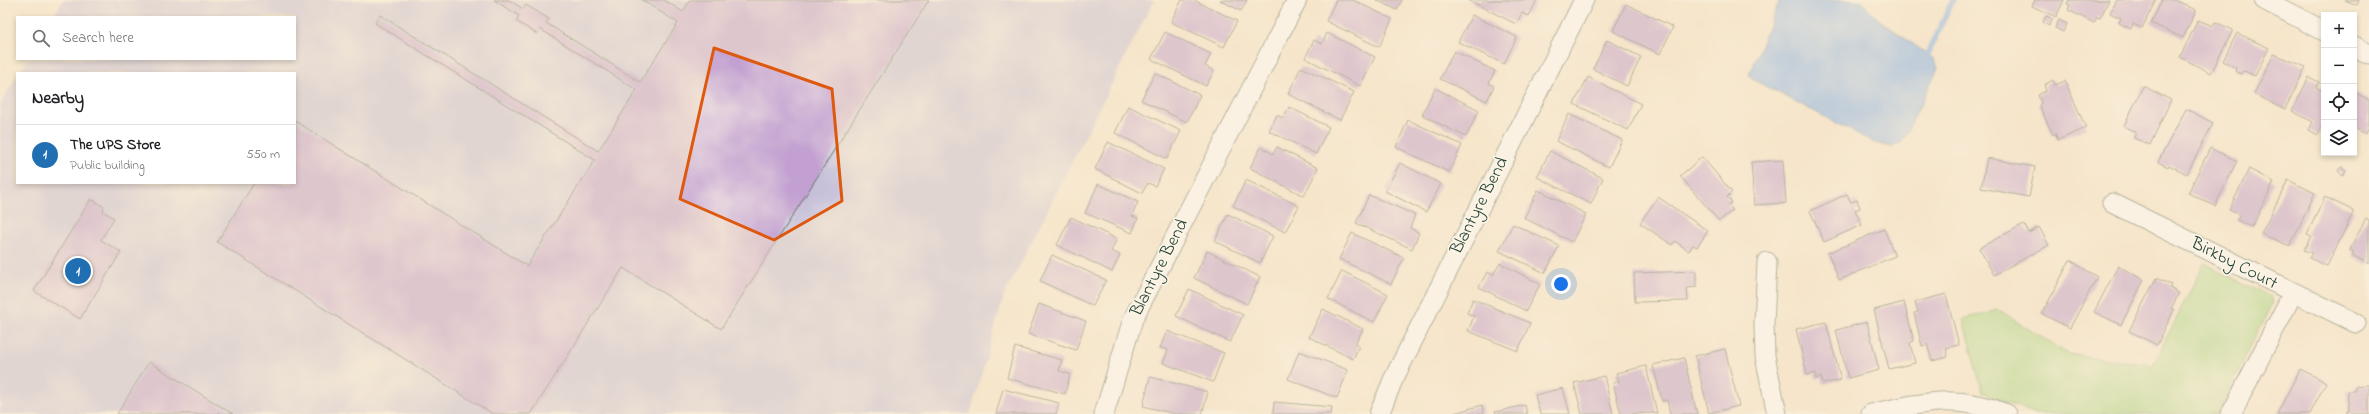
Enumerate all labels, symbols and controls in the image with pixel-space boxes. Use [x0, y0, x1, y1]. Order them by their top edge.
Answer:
map controls [2321, 12, 2357, 156]
button: + [2321, 12, 2357, 48]
search box [16, 16, 296, 60]
icon: search [30, 27, 52, 49]
text: Search here [62, 27, 134, 49]
button: − [2321, 48, 2357, 84]
button: locate [2321, 84, 2357, 120]
text: Nearby [32, 86, 84, 111]
button: layers [2321, 120, 2357, 156]
text: The UPS Store [70, 134, 161, 156]
text: 1 [43, 145, 47, 164]
text: 550 m [246, 145, 280, 164]
street label: Blantyre Bend [1444, 153, 1516, 260]
text: Public building [70, 156, 145, 175]
street label: Blantyre Bend [1124, 215, 1196, 322]
street label: Birkby Court [2185, 231, 2282, 297]
pin: 1 [65, 256, 91, 286]
your location [1551, 274, 1571, 294]

